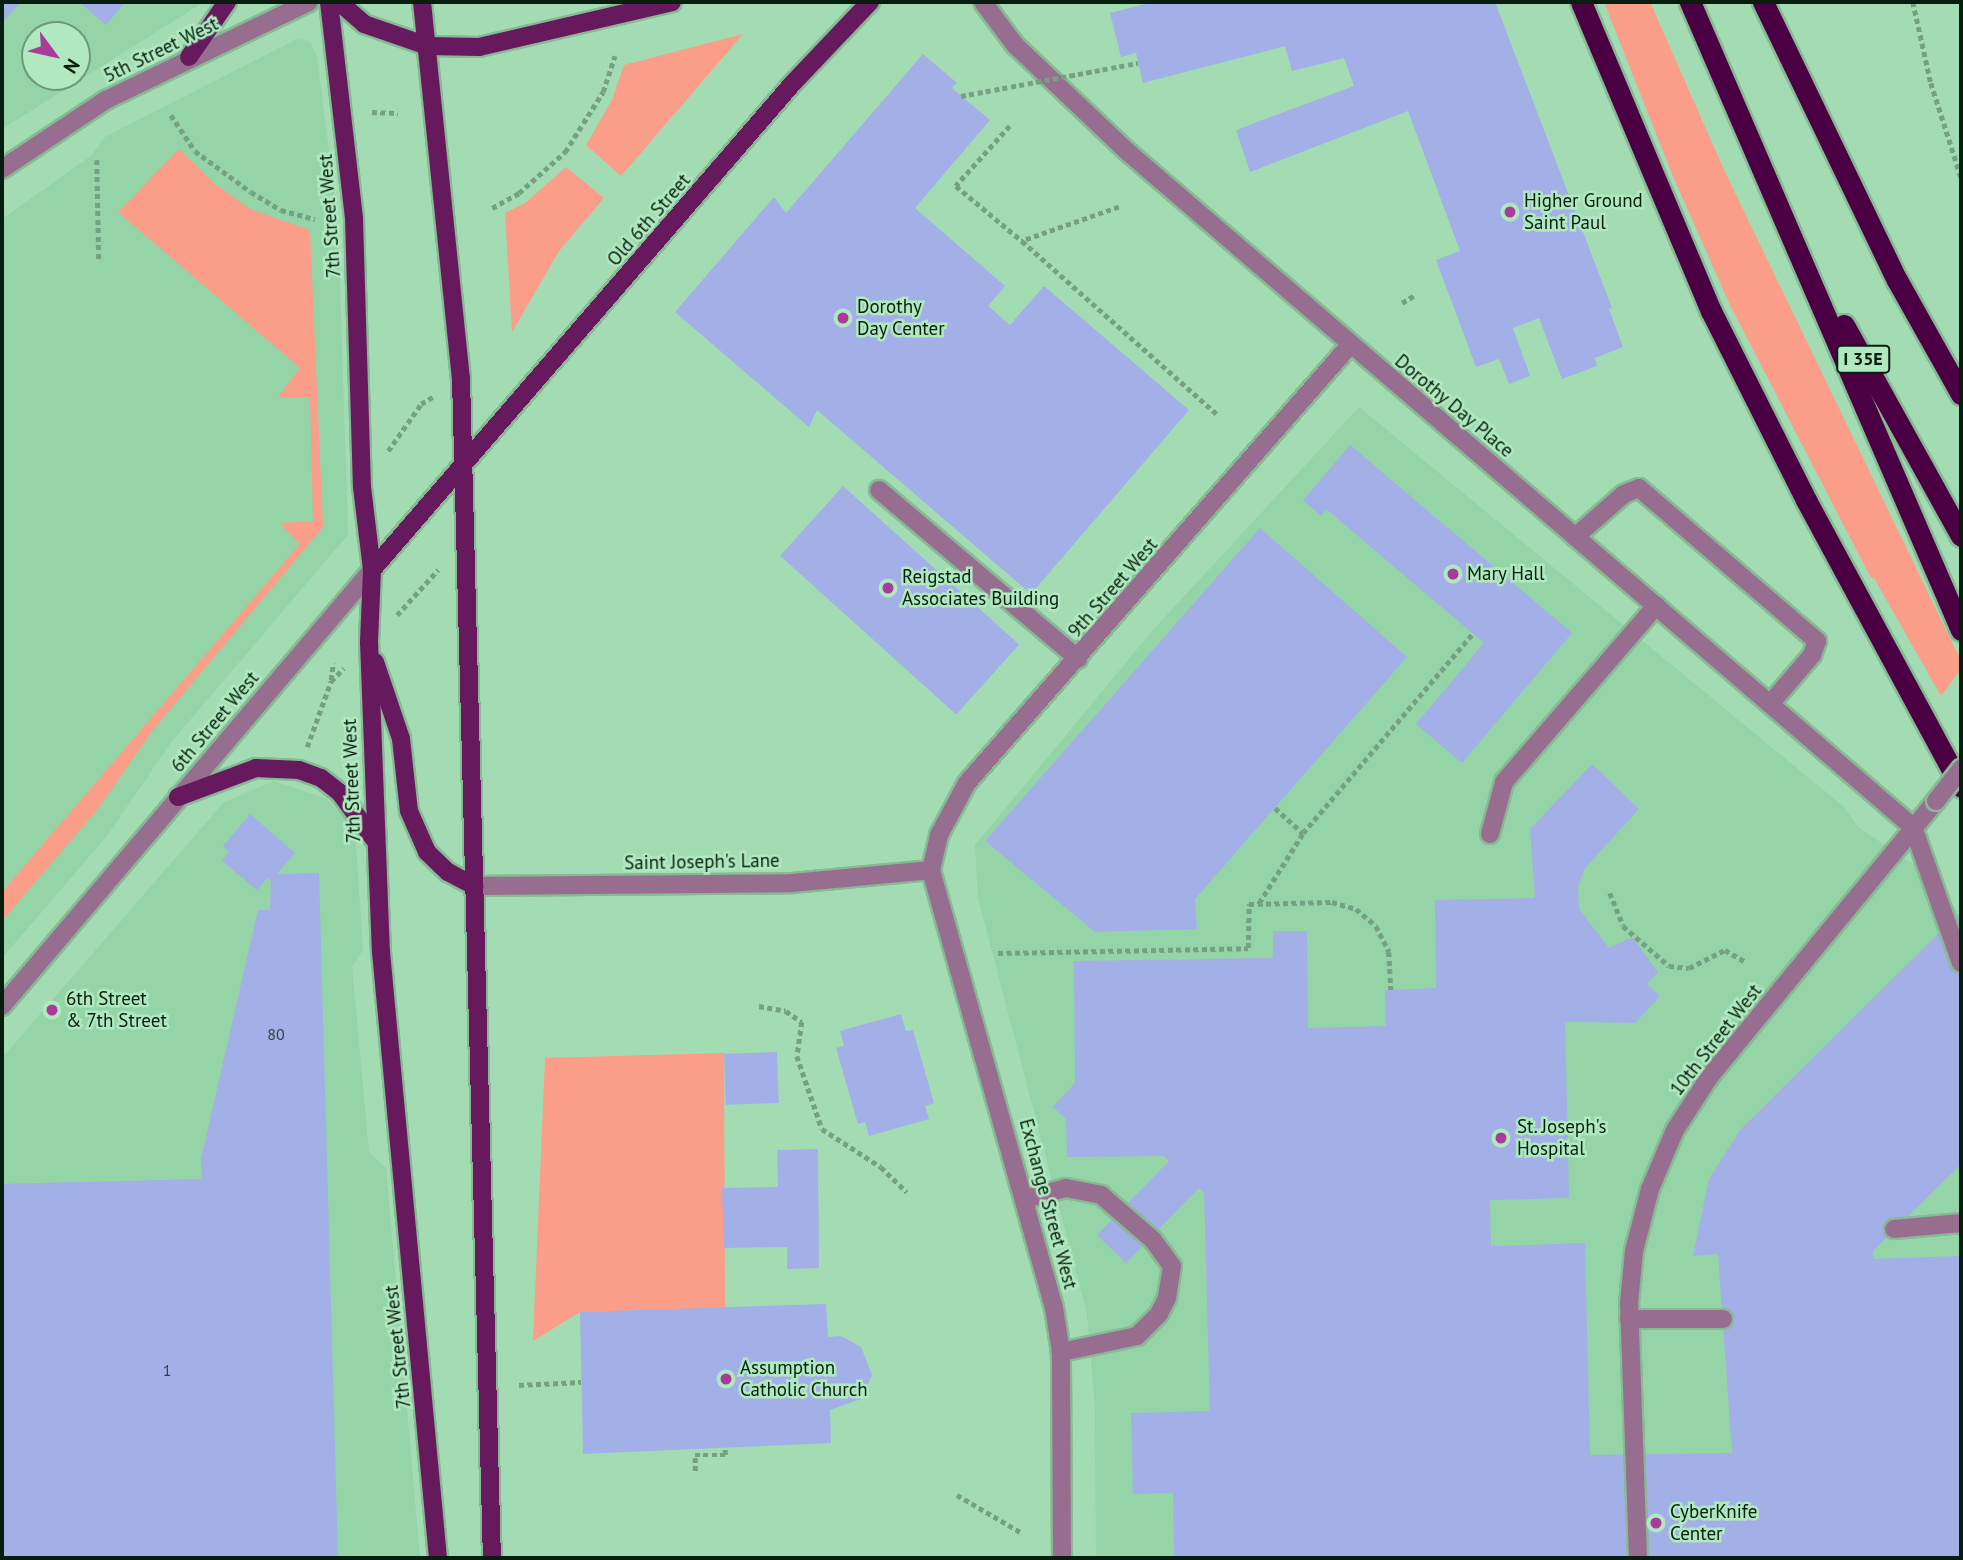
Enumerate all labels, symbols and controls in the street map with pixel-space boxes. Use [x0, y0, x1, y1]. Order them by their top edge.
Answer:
street label: 5th Street West [100, 12, 222, 88]
north arrow [21, 21, 91, 91]
text: N [58, 55, 85, 78]
street label: 7th Street West [314, 153, 346, 279]
street label: Old 6th Street [603, 169, 695, 271]
place label: Higher Ground Saint Paul [1524, 190, 1643, 234]
marker: Higher Ground Saint Paul [1502, 204, 1518, 220]
place label: Dorothy Day Center [857, 296, 945, 340]
marker: Dorothy Day Center [835, 310, 851, 326]
road number: I 35E [1835, 344, 1891, 374]
street label: Dorothy Day Place [1390, 349, 1518, 463]
street label: 9th Street West [1063, 533, 1163, 643]
place label: Mary Hall [1467, 563, 1545, 585]
place label: Reigstad Associates Building [902, 566, 1059, 610]
marker: Mary Hall [1445, 566, 1461, 582]
marker: Reigstad Associates Building [880, 580, 896, 596]
street label: 6th Street West [166, 667, 264, 777]
street label: 7th Street West [338, 718, 366, 844]
street label: Saint Joseph's Lane [624, 849, 780, 875]
street label: 10th Street West [1665, 980, 1767, 1100]
place label: 6th Street & 7th Street [66, 988, 167, 1032]
marker: 6th Street & 7th Street [44, 1002, 60, 1018]
house number: 80 [267, 1024, 285, 1044]
street label: Exchange Street West [1014, 1116, 1082, 1292]
place label: St. Joseph's Hospital [1517, 1116, 1608, 1160]
marker: St. Joseph's Hospital [1491, 1128, 1511, 1148]
street label: 7th Street West [380, 1284, 416, 1410]
place label: Assumption Catholic Church [740, 1357, 868, 1401]
house number: 1 [163, 1360, 171, 1380]
marker: Assumption Catholic Church [718, 1371, 734, 1387]
place label: CyberKnife Center [1670, 1501, 1757, 1545]
marker: CyberKnife Center [1648, 1515, 1664, 1531]

